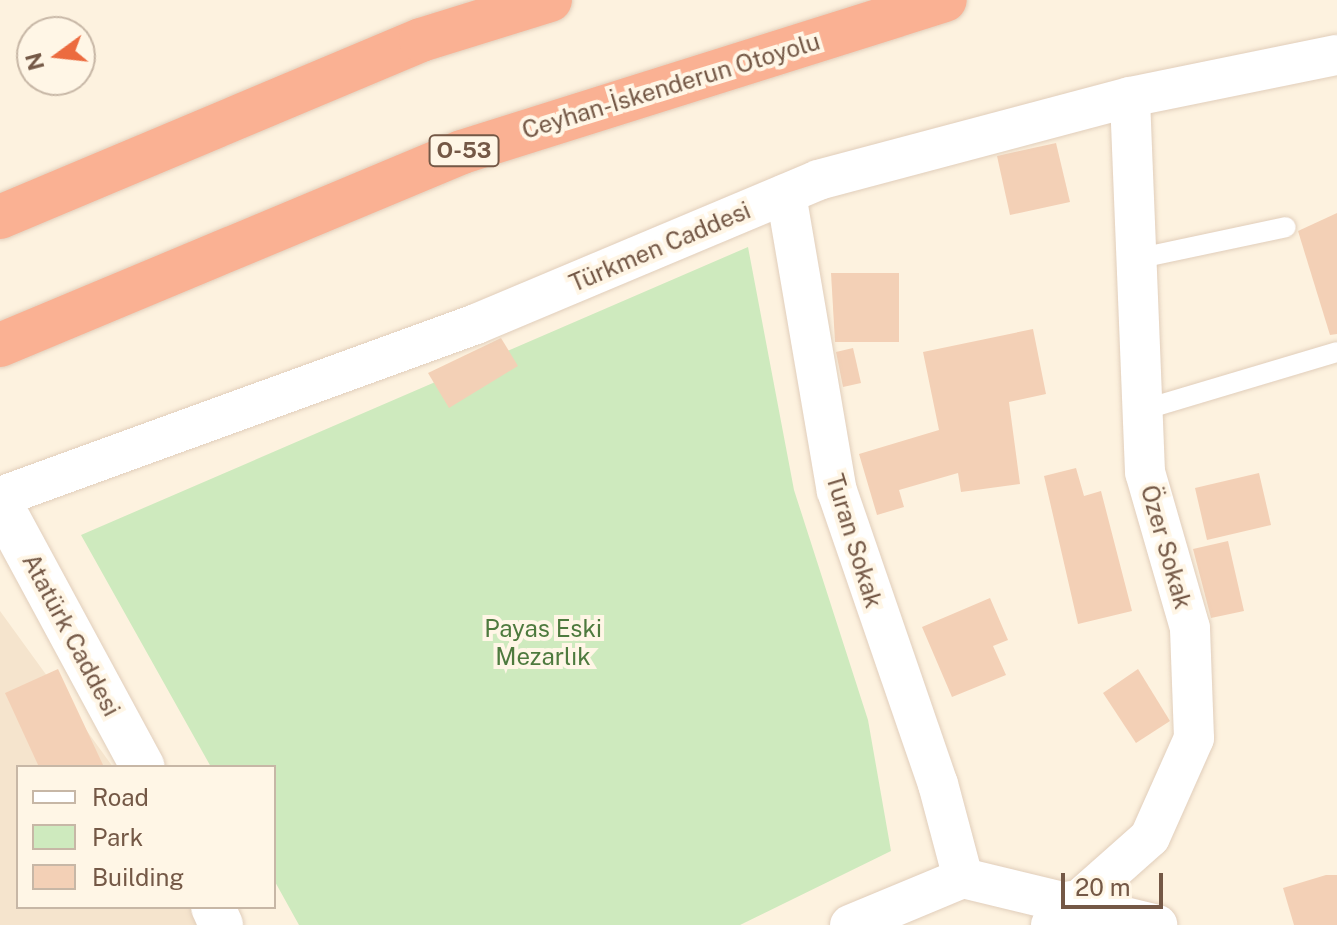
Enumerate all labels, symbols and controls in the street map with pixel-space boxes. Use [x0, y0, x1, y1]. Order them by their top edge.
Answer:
north arrow [16, 16, 96, 96]
street label: Ceyhan-İskenderun Otoyolu [519, 27, 823, 145]
text: N [20, 50, 50, 73]
road number: O-53 [428, 133, 500, 169]
street label: Türkmen Caddesi [565, 196, 755, 298]
street label: Turan Sokak [820, 471, 888, 611]
street label: Özer Sokak [1135, 482, 1197, 612]
street label: Atatürk Caddesi [16, 549, 126, 721]
park label: Payas Eski Mezarlık [484, 615, 602, 671]
legend [16, 765, 276, 909]
text: Road [92, 783, 149, 811]
text: Park [92, 823, 143, 851]
scale bar [1065, 857, 1167, 907]
text: Building [92, 863, 184, 891]
text: 20 m [1075, 873, 1131, 901]

